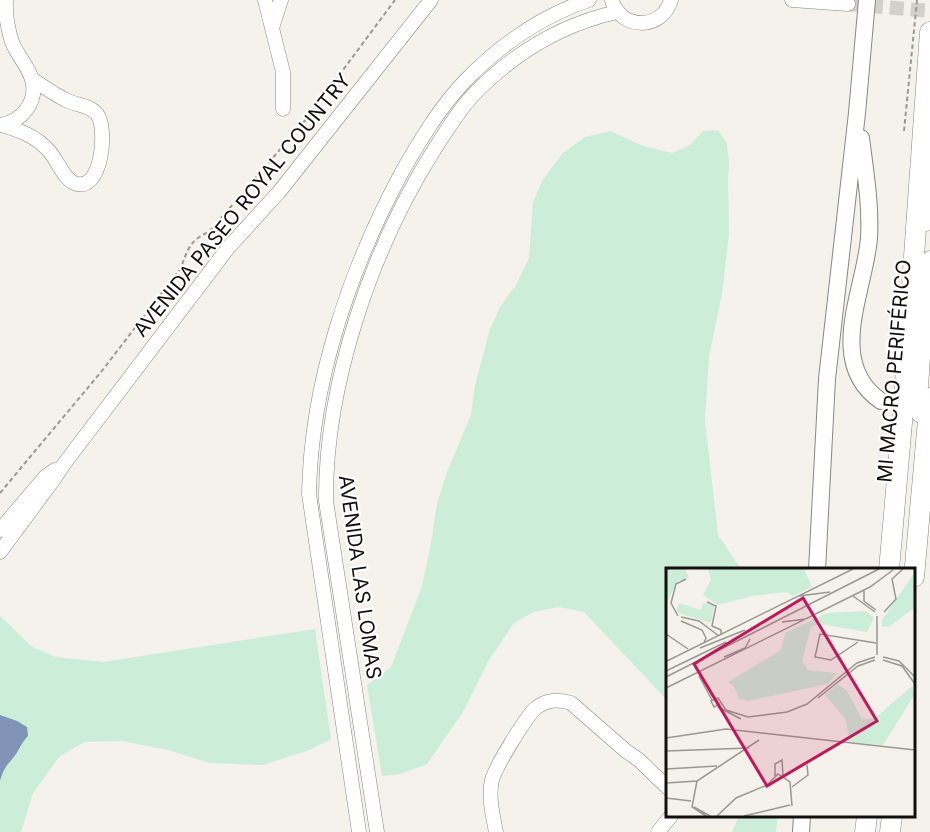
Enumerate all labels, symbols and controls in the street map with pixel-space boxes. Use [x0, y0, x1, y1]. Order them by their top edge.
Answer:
street label: AVENIDA PASEO ROYAL COUNTRY [128, 68, 356, 341]
street label: MI MACRO PERIFÉRICO [871, 258, 916, 483]
street label: AVENIDA LAS LOMAS [334, 473, 386, 681]
inset map [666, 568, 915, 817]

